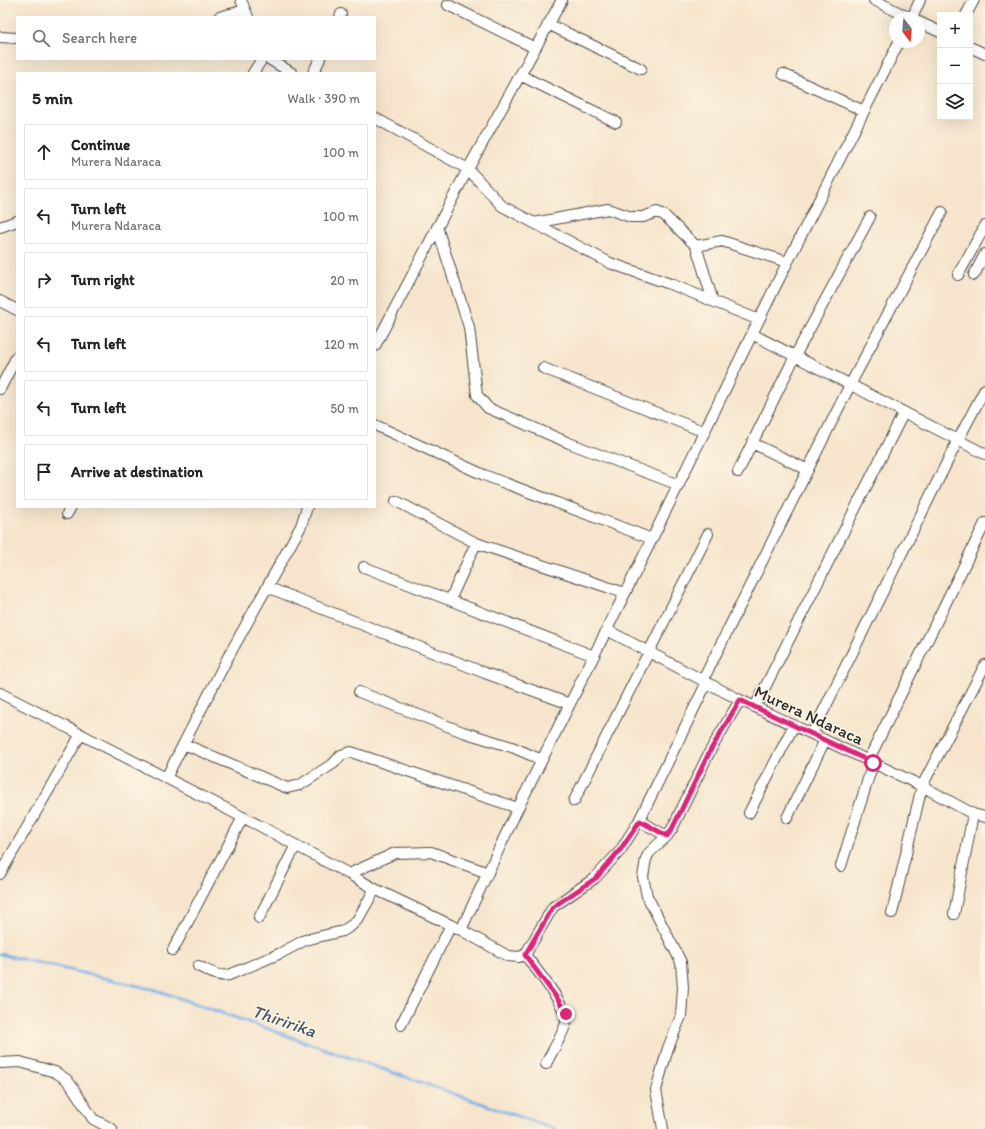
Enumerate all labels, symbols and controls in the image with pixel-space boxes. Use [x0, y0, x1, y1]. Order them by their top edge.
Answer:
north arrow [889, 12, 925, 48]
map controls [937, 12, 973, 120]
button: + [937, 12, 973, 48]
search box [16, 16, 376, 60]
icon: search [30, 27, 52, 49]
text: Search here [62, 29, 137, 47]
button: − [937, 48, 973, 84]
button: layers [937, 84, 973, 120]
text: 5 min [32, 88, 72, 108]
text: Walk · 390 m [288, 91, 360, 106]
text: Continue [71, 136, 130, 154]
icon: ahead [33, 141, 55, 163]
text: 100 m [323, 145, 359, 160]
text: Murera Ndaraca [71, 154, 161, 169]
text: Turn left [71, 200, 126, 218]
icon: left [33, 205, 55, 227]
text: 100 m [323, 209, 359, 224]
text: Murera Ndaraca [71, 218, 161, 233]
icon: right [33, 269, 55, 291]
text: Turn right [71, 271, 135, 289]
text: 20 m [330, 273, 359, 288]
icon: left [33, 333, 55, 355]
text: Turn left [71, 335, 126, 353]
text: 120 m [324, 337, 359, 352]
icon: left [33, 397, 55, 419]
text: Turn left [71, 399, 126, 417]
text: 50 m [330, 401, 359, 416]
icon: arrive [33, 461, 55, 483]
text: Arrive at destination [71, 463, 203, 481]
street label: Murera Ndaraca [751, 681, 867, 749]
route start [864, 754, 882, 772]
water label: Thiririka [249, 1000, 319, 1042]
route end [557, 1005, 575, 1023]

